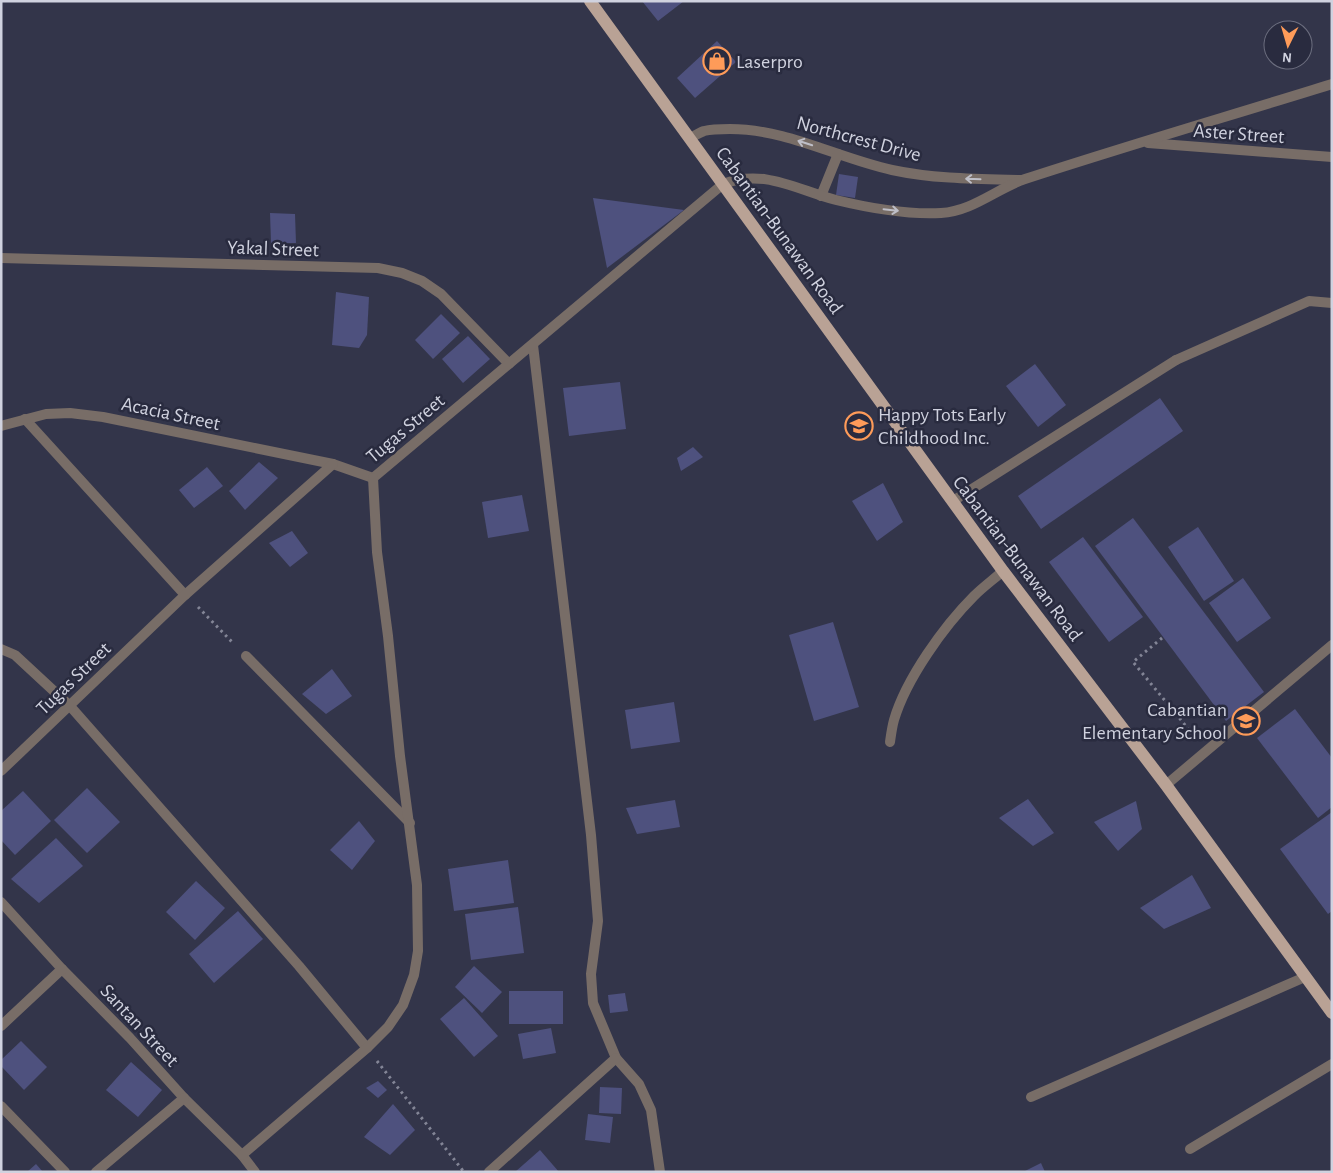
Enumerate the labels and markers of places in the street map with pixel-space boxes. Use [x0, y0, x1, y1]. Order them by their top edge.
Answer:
shop icon: Laserpro [702, 46, 732, 76]
place label: Laserpro [736, 52, 803, 72]
place label: Happy Tots Early Childhood Inc. [878, 405, 1006, 448]
school or university icon: Happy Tots Early Childhood Inc. [844, 411, 874, 441]
place label: Cabantian Elementary School [1082, 700, 1227, 743]
school or university icon: Cabantian Elementary School [1231, 706, 1261, 736]

